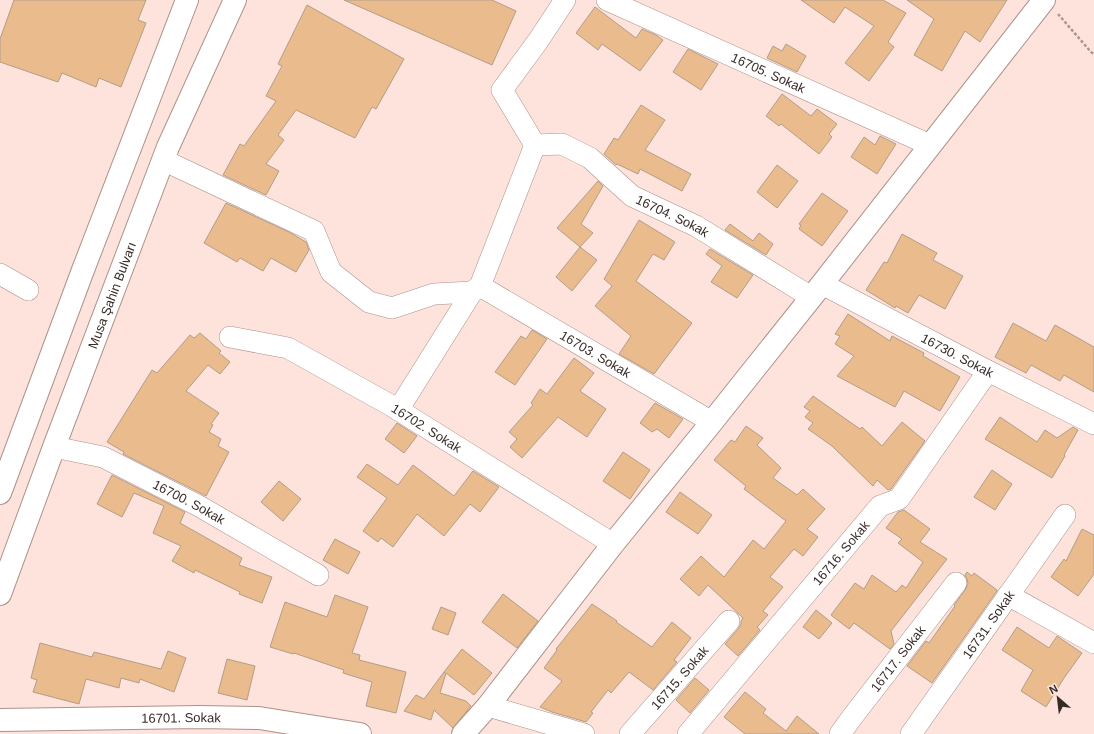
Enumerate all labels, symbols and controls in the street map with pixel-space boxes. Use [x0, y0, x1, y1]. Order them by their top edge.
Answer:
street label: 16705. Sokak [729, 49, 808, 96]
street label: 16704. Sokak [634, 191, 712, 240]
street label: Musa Şahin Bulvarı [85, 240, 139, 351]
street label: 16703. Sokak [557, 327, 634, 381]
street label: 16730. Sokak [919, 330, 997, 380]
street label: 16702. Sokak [389, 400, 465, 455]
street label: 16700. Sokak [151, 476, 228, 527]
street label: 16716. Sokak [809, 517, 872, 588]
street label: 16731. Sokak [959, 587, 1017, 661]
street label: 16717. Sokak [867, 622, 928, 694]
street label: 16715. Sokak [648, 642, 712, 712]
north arrow [1038, 678, 1078, 718]
text: N [1047, 682, 1060, 696]
street label: 16701. Sokak [141, 709, 221, 725]

